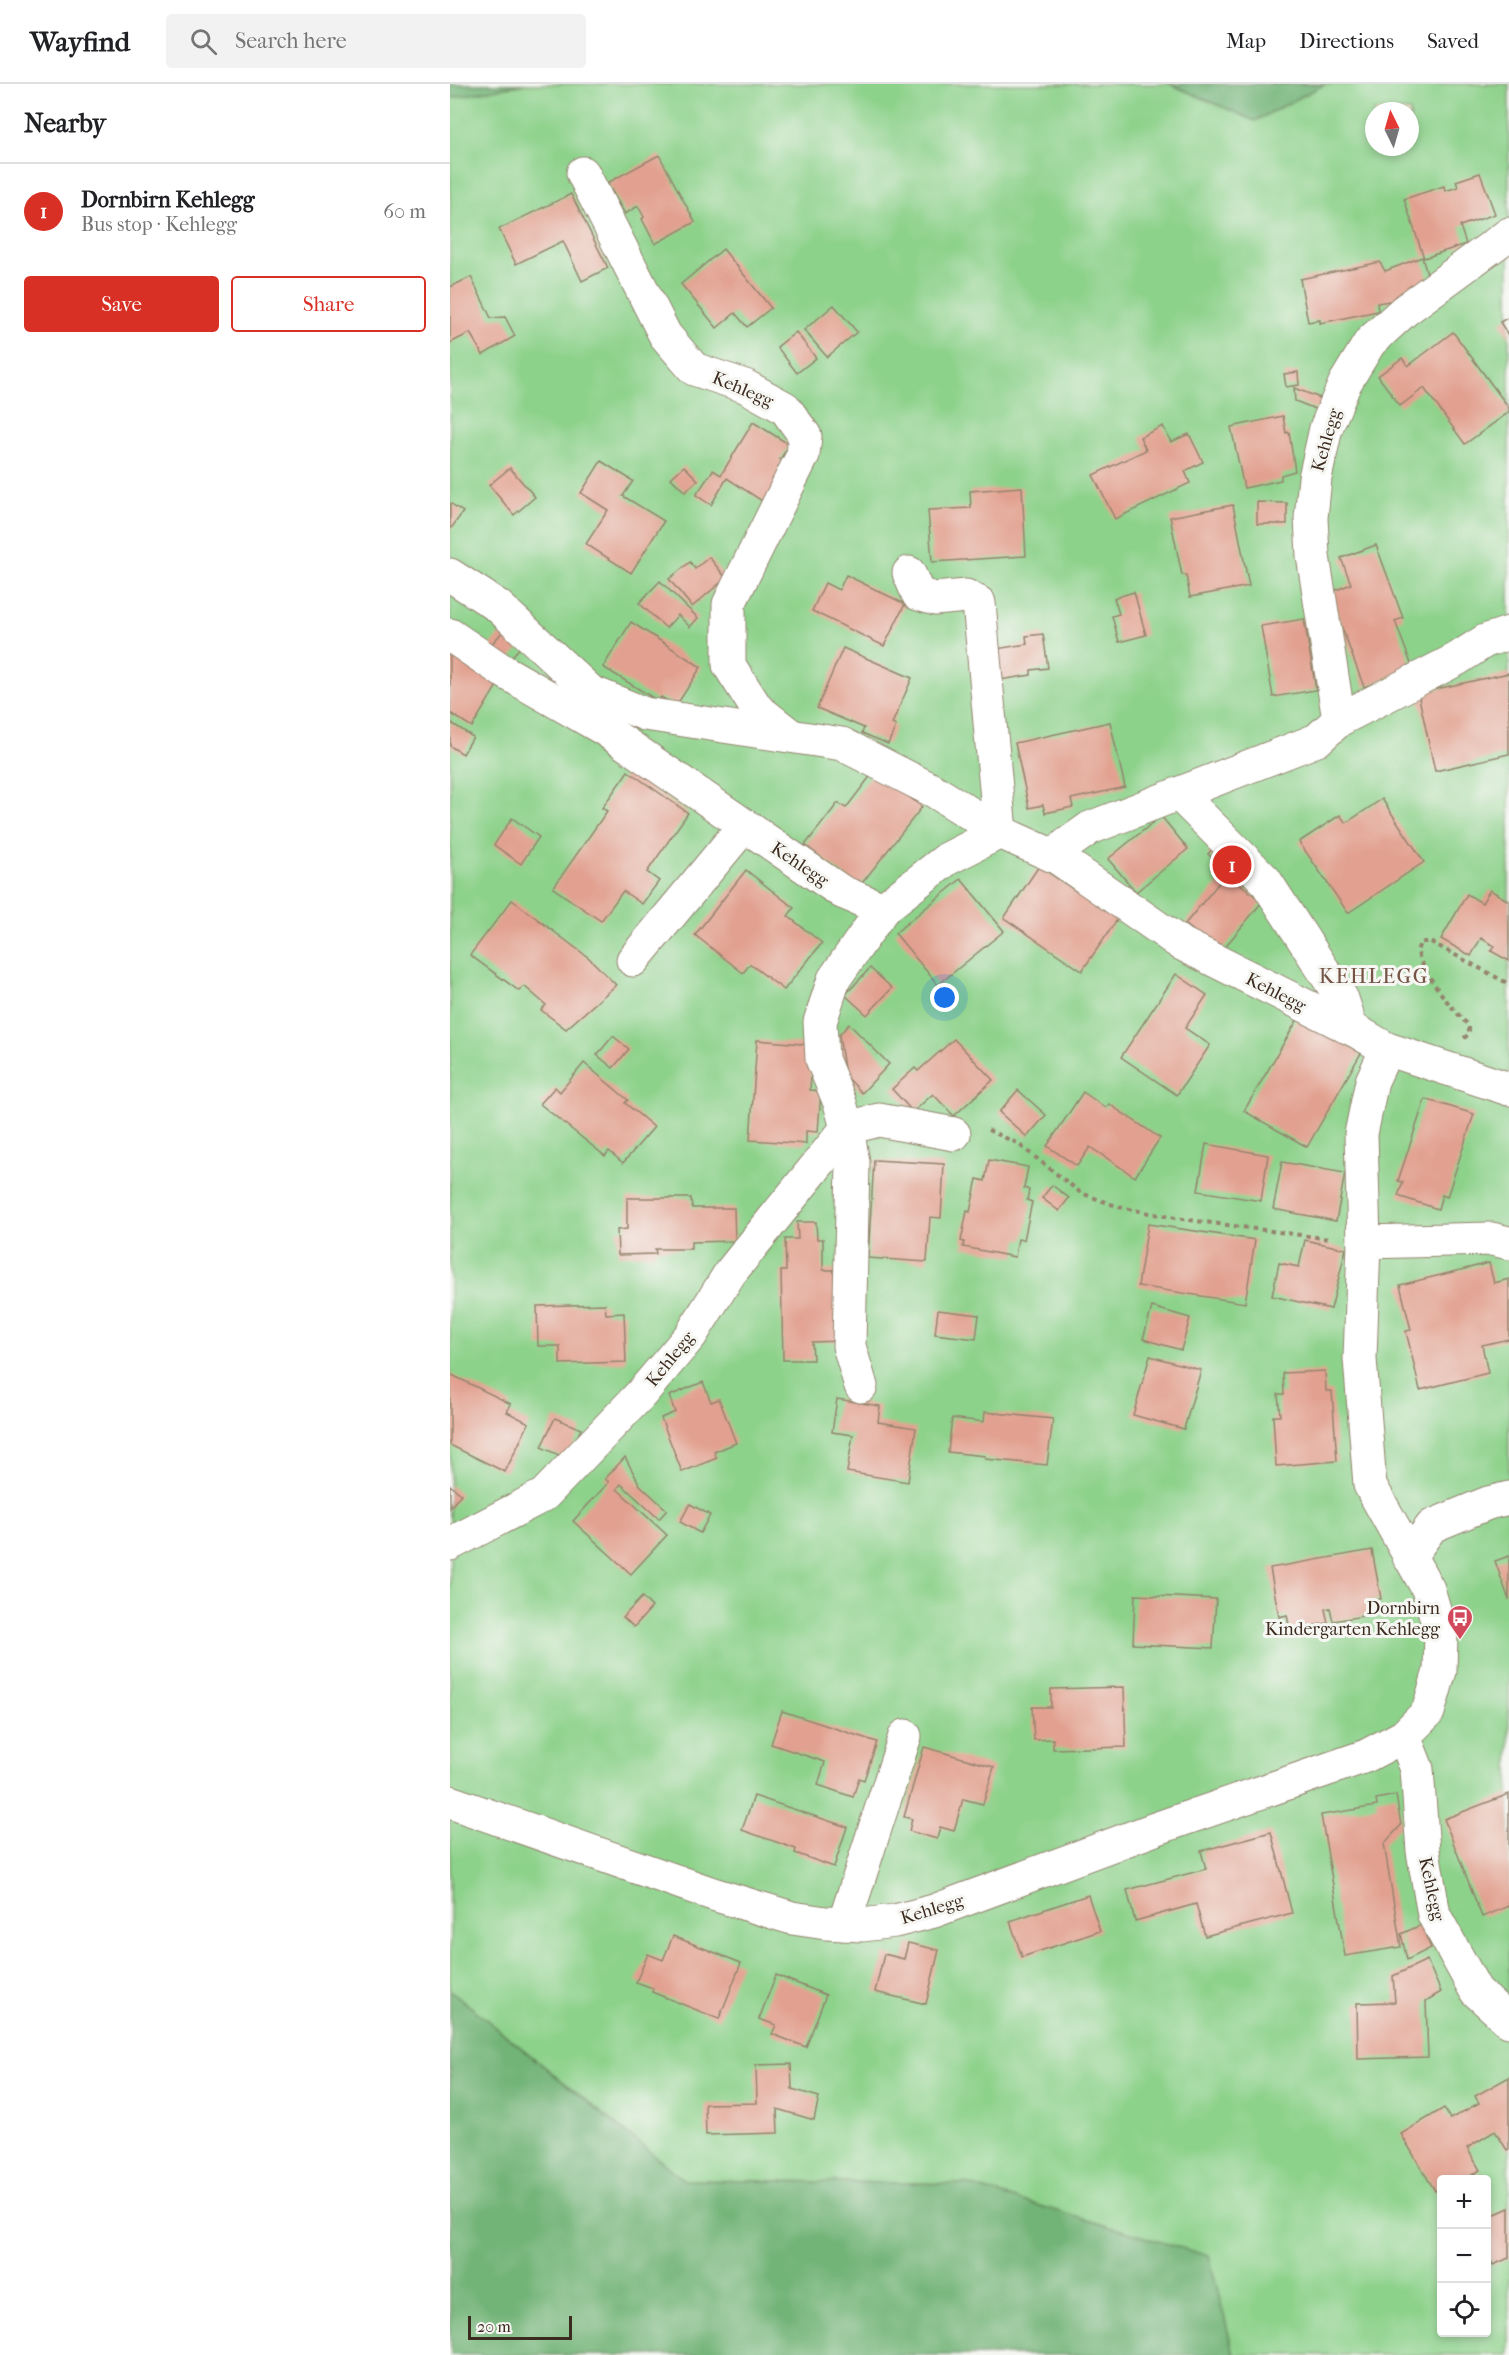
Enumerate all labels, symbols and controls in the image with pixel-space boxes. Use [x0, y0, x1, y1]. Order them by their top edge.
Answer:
search box [166, 14, 586, 68]
text: Wayfind [30, 25, 130, 58]
icon: search [187, 25, 220, 58]
text: Search here [235, 28, 347, 54]
text: Map [1226, 29, 1266, 53]
text: Directions [1299, 29, 1394, 53]
text: Saved [1427, 29, 1479, 53]
north arrow [1365, 102, 1419, 156]
text: Nearby [24, 108, 106, 139]
text: Dornbirn Kehlegg [81, 187, 255, 213]
text: 1 [40, 200, 47, 223]
text: 60 m [383, 200, 426, 223]
text: Bus stop · Kehlegg [81, 213, 237, 236]
button: Save [24, 276, 219, 332]
button: Share [231, 276, 426, 332]
street label: Kehlegg [709, 367, 777, 412]
street label: Kehlegg [1307, 406, 1346, 474]
street label: Kehlegg [767, 838, 833, 891]
pin: 1 [1212, 842, 1252, 888]
district label: KEHLEGG [1319, 964, 1429, 988]
street label: Kehlegg [1242, 968, 1310, 1017]
your location [930, 983, 959, 1012]
street label: Kehlegg [642, 1327, 699, 1391]
place label: Dornbirn Kindergarten Kehlegg [1265, 1598, 1441, 1640]
bus stop icon: Dornbirn Kindergarten Kehlegg [1445, 1603, 1475, 1641]
street label: Kehlegg [1414, 1855, 1449, 1923]
street label: Kehlegg [898, 1890, 967, 1929]
map controls [1437, 2175, 1491, 2337]
button: + [1437, 2175, 1491, 2229]
button: − [1437, 2229, 1491, 2283]
button: locate [1437, 2283, 1491, 2337]
scale bar [468, 2313, 572, 2340]
text: 20 m [477, 2317, 511, 2336]

